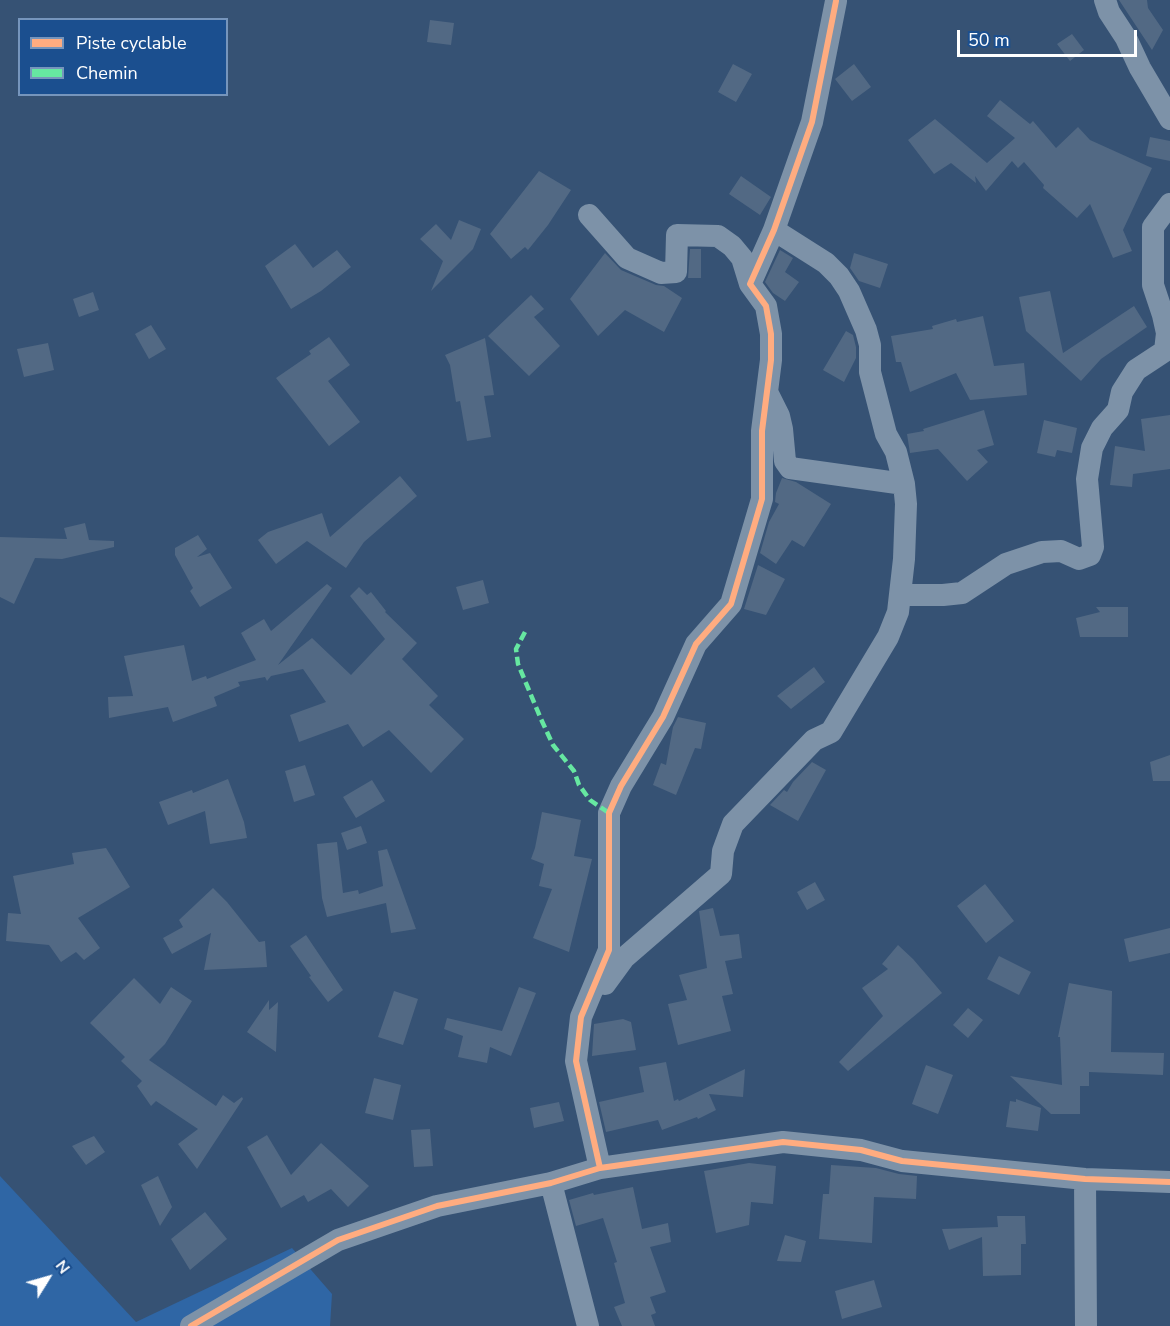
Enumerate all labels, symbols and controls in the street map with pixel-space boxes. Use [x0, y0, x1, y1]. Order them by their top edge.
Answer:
legend [18, 18, 228, 96]
scale bar [960, 18, 1140, 56]
text: 50 m [968, 28, 1010, 52]
text: Piste cyclable [76, 31, 187, 55]
text: Chemin [76, 61, 138, 85]
north arrow [18, 1248, 78, 1308]
text: N [50, 1256, 75, 1279]

